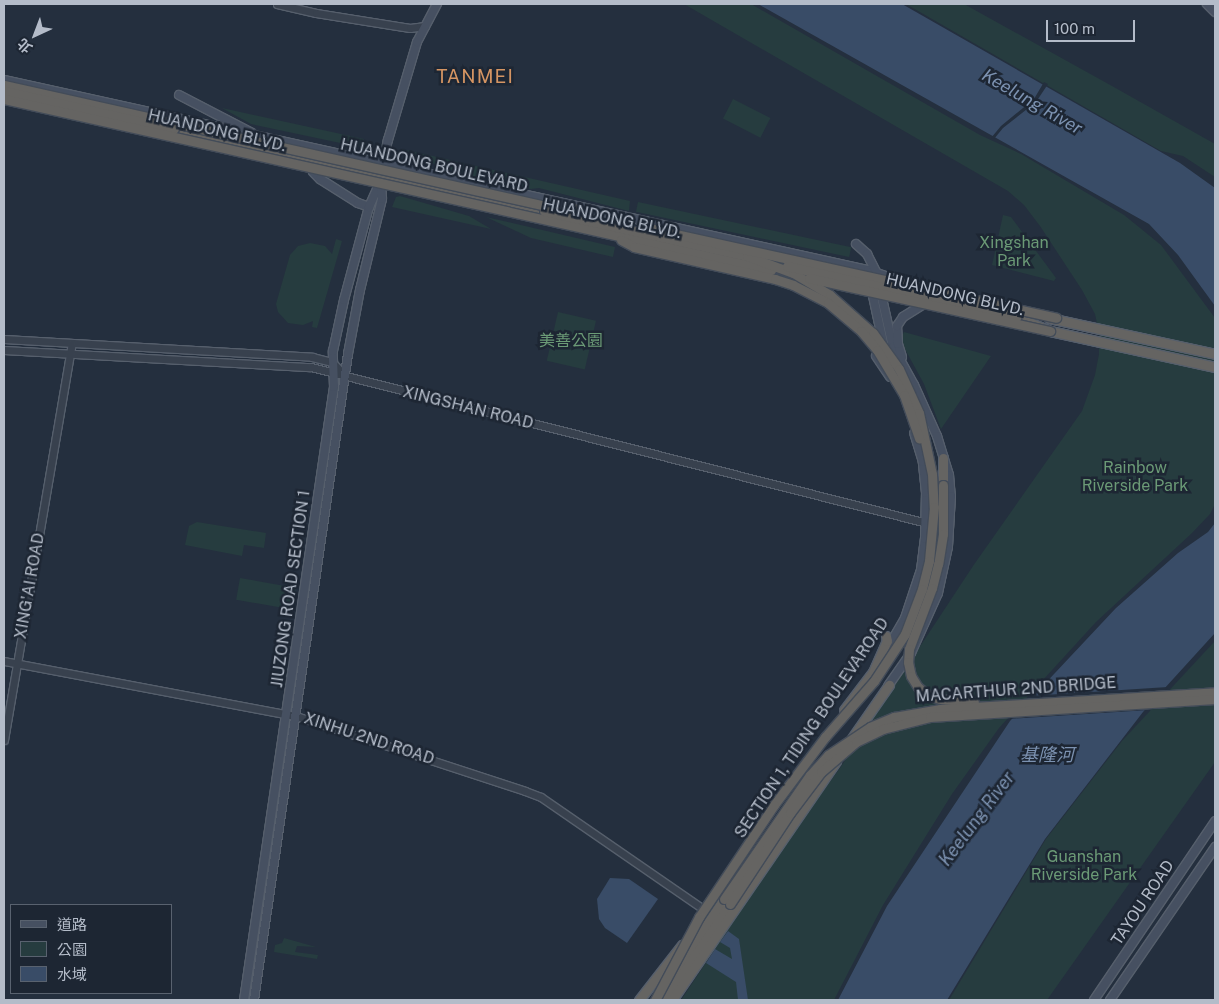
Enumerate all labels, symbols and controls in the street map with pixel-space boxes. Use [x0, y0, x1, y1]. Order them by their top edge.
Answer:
north arrow [10, 10, 60, 60]
scale bar [1049, 10, 1138, 42]
text: 100 m [1054, 20, 1095, 37]
text: 北 [14, 35, 35, 57]
water label: Keelung River [978, 65, 1086, 139]
district label: TANMEI [435, 66, 515, 88]
street label: HUANDONG BLVD. [146, 106, 288, 156]
street label: HUANDONG BOULEVARD [339, 135, 529, 197]
street label: HUANDONG BLVD. [541, 195, 683, 243]
park label: Xingshan Park [979, 233, 1049, 271]
street label: HUANDONG BLVD. [884, 270, 1026, 320]
park label: 美善公園 [539, 331, 603, 351]
street label: XINGSHAN ROAD [401, 382, 535, 434]
park label: Rainbow Riverside Park [1082, 458, 1188, 496]
street label: JIUZONG ROAD SECTION 1 [268, 489, 314, 689]
street label: XING'AI ROAD [11, 531, 49, 641]
street label: SECTION 1, TIDING BOULEVAROAD [731, 614, 893, 842]
street label: MACARTHUR 2ND BRIDGE [915, 673, 1117, 707]
street label: XINHU 2ND ROAD [301, 709, 437, 769]
water label: 基隆河 [1020, 744, 1074, 766]
water label: Keelung River [935, 768, 1019, 870]
park label: Guanshan Riverside Park [1031, 847, 1137, 885]
street label: TAYOU ROAD [1108, 857, 1178, 949]
legend [10, 904, 172, 994]
text: 道路 [57, 916, 87, 933]
text: 公園 [57, 941, 87, 958]
text: 水域 [57, 966, 87, 983]

